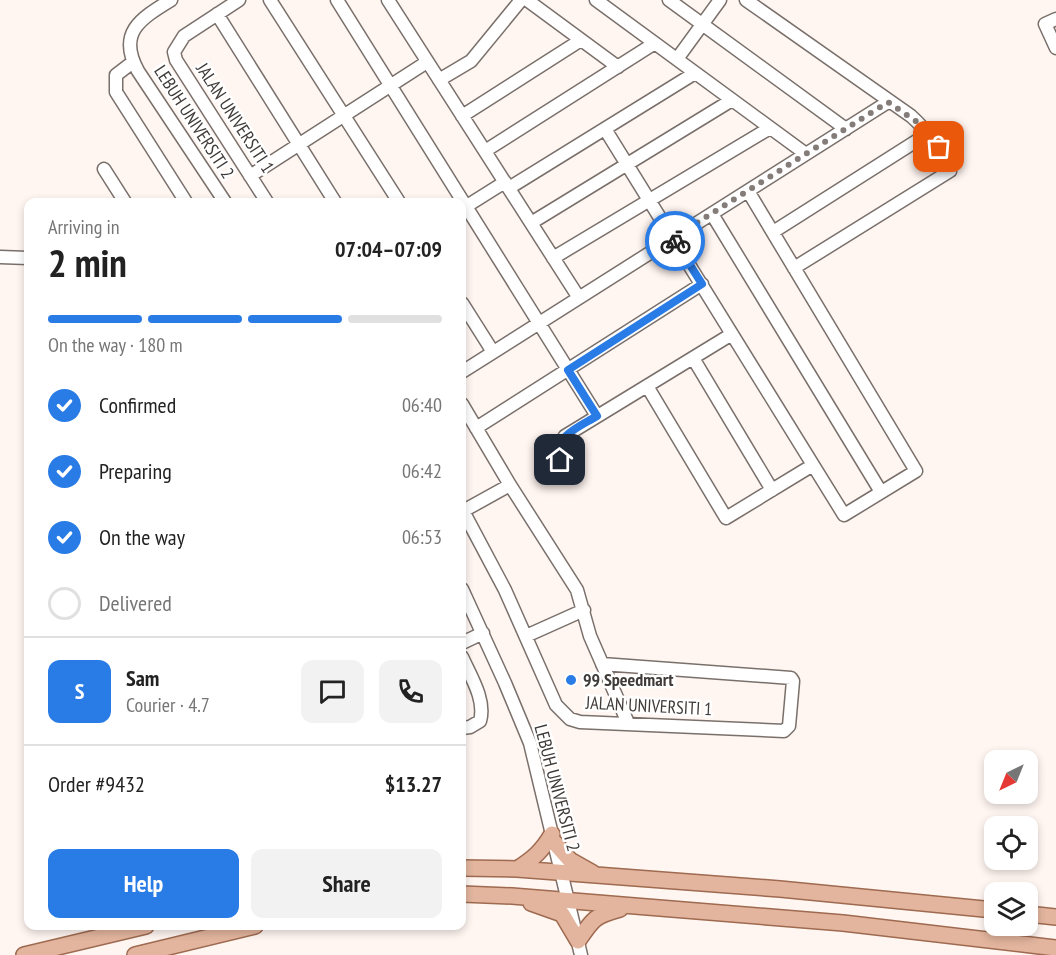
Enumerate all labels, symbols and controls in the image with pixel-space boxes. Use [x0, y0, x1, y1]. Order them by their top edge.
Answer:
street label: JALAN UNIVERSITI 1 [191, 58, 279, 177]
street label: LEBUH UNIVERSITI 2 [149, 61, 240, 183]
pin [913, 121, 964, 172]
icon: bag [922, 130, 955, 163]
courier [645, 211, 705, 271]
text: Arriving in [48, 214, 120, 240]
icon: bike [659, 225, 692, 258]
text: 07:04–07:09 [335, 235, 442, 263]
text: 2 min [48, 237, 127, 288]
text: On the way · 180 m [48, 332, 183, 358]
icon: check [48, 389, 81, 422]
text: Confirmed [99, 391, 176, 419]
text: 06:40 [402, 392, 442, 418]
pin [534, 434, 585, 485]
icon: home [543, 443, 576, 476]
icon: check [48, 455, 81, 488]
text: Preparing [99, 457, 172, 485]
text: 06:42 [402, 458, 442, 484]
icon: check [48, 521, 81, 554]
text: On the way [99, 523, 185, 551]
text: 06:53 [402, 524, 442, 550]
text: Delivered [99, 589, 172, 617]
button: chat [301, 660, 364, 723]
button: phone [379, 660, 442, 723]
text: Sam [126, 664, 159, 692]
place label: 99 Speedmart [583, 668, 674, 691]
marker: 99 Speedmart [564, 673, 578, 687]
text: S [75, 677, 84, 705]
street label: JALAN UNIVERSITI 1 [584, 691, 713, 720]
text: Courier · 4.7 [126, 692, 210, 718]
street label: LEBUH UNIVERSITI 2 [529, 722, 585, 854]
north arrow [984, 750, 1038, 804]
map controls [984, 750, 1038, 936]
text: Order #9432 [48, 770, 145, 798]
text: $13.27 [385, 770, 442, 798]
button: locate [984, 816, 1038, 870]
button: Help [48, 849, 239, 918]
button: Share [251, 849, 442, 918]
button: layers [984, 882, 1038, 936]

